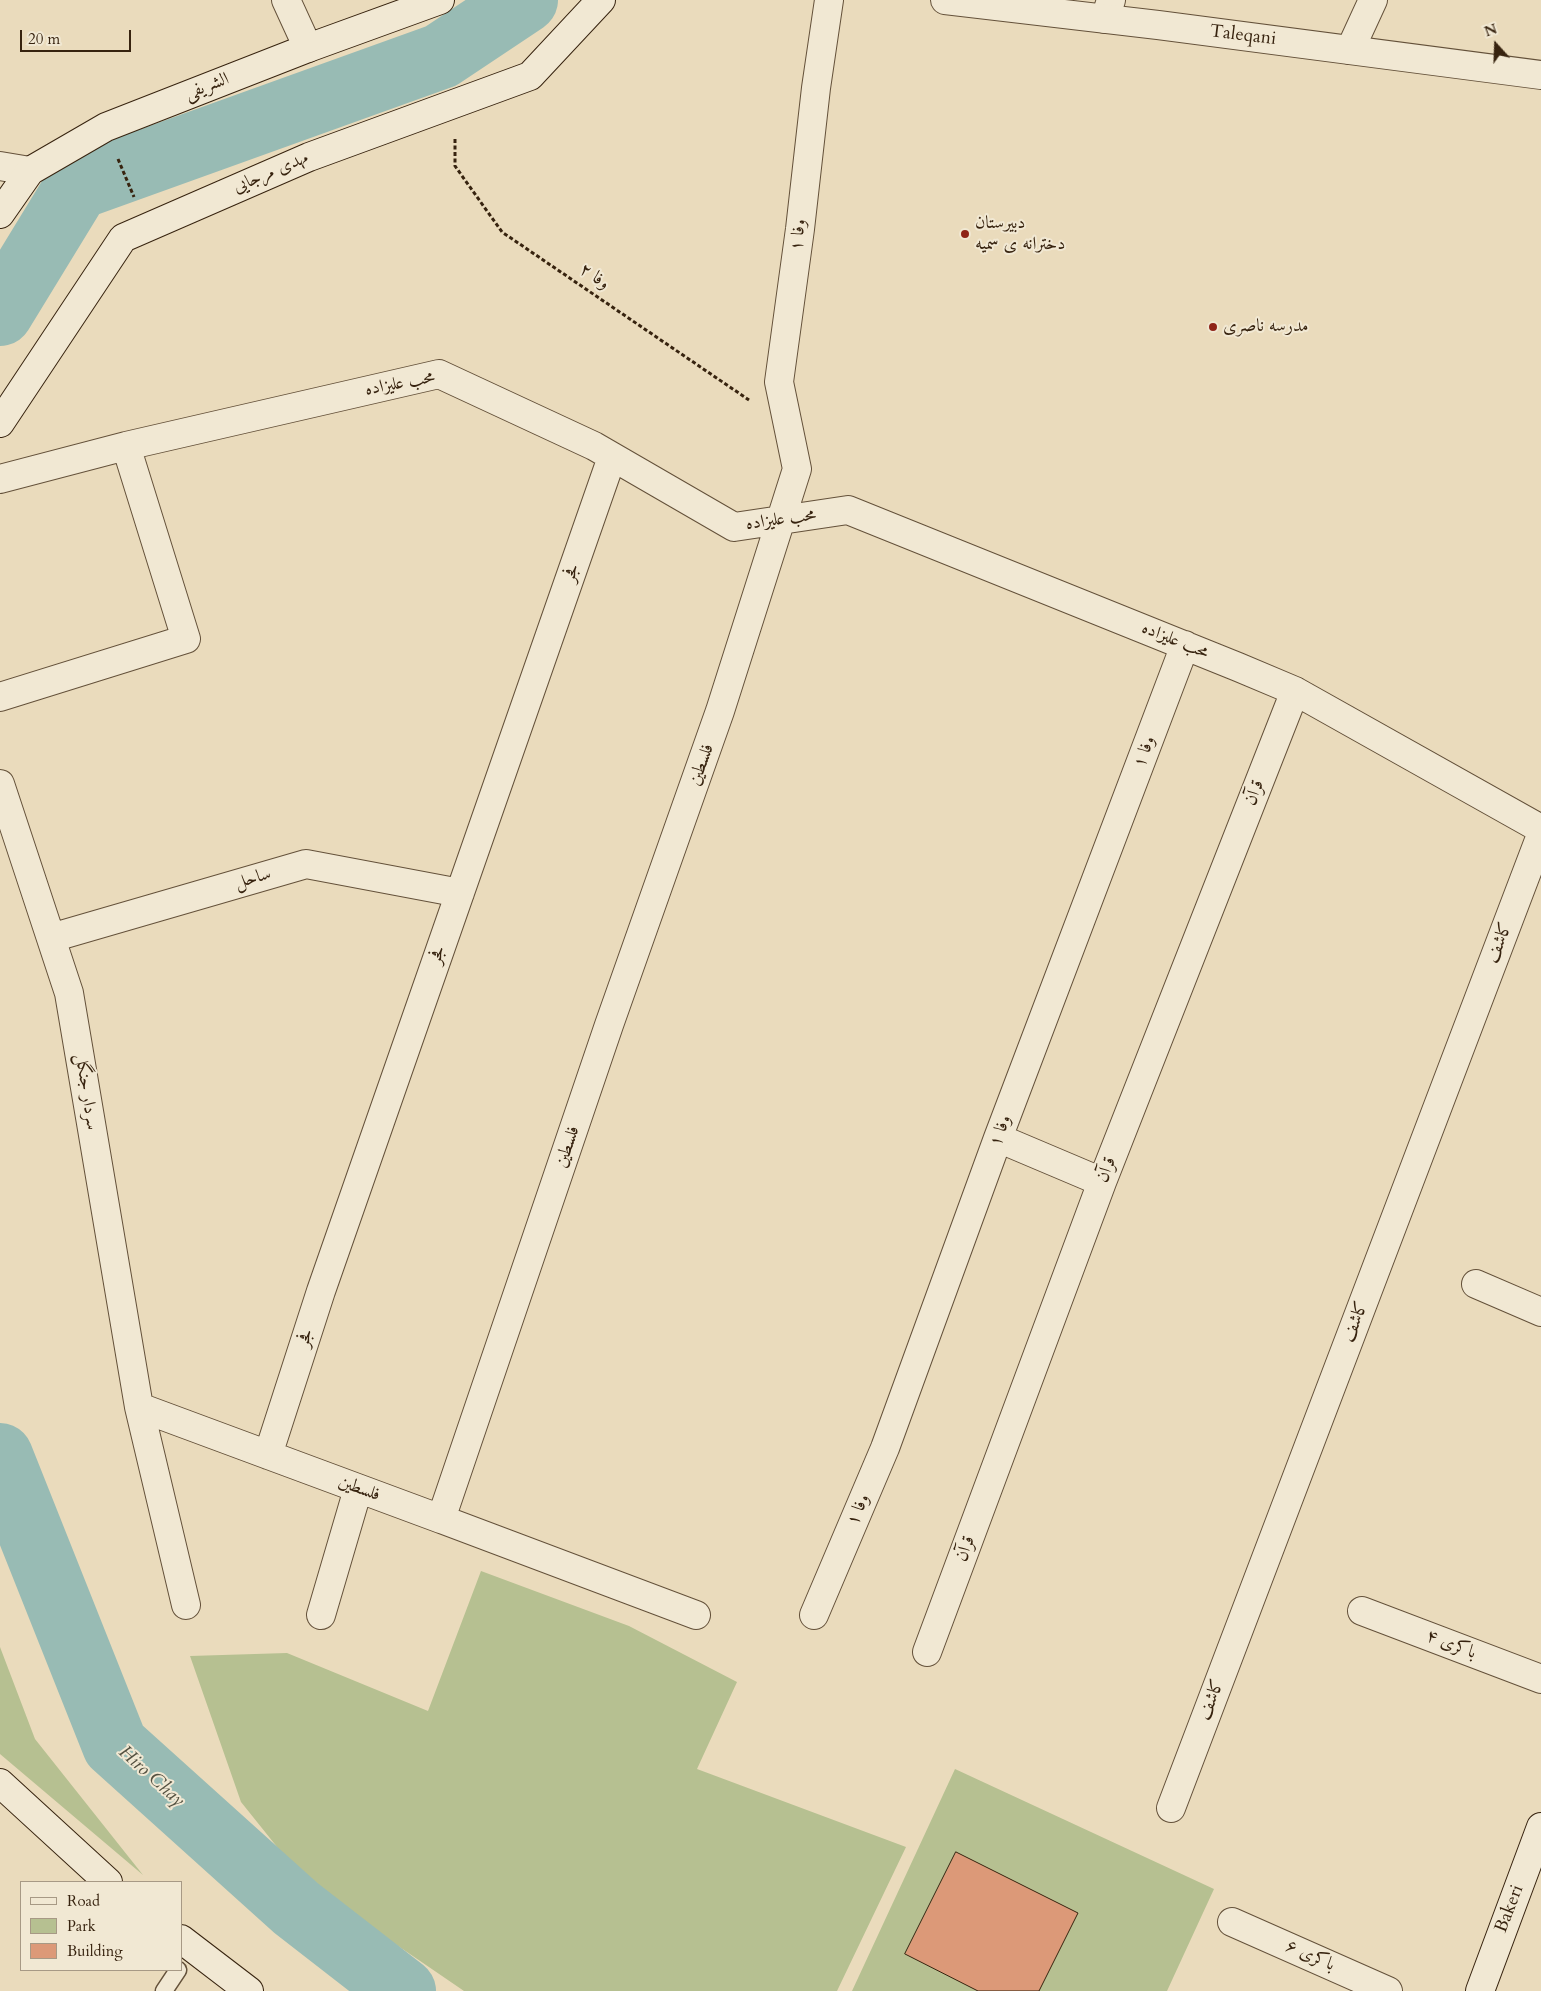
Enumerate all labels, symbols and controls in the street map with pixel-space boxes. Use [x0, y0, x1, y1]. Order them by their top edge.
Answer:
text: N [1482, 19, 1500, 41]
scale bar [22, 20, 134, 52]
north arrow [1471, 20, 1521, 70]
street label: Taleqani [1209, 21, 1277, 51]
text: 20 m [28, 29, 60, 49]
street label: الشریفی [182, 69, 232, 105]
street label: مهدی مرجایی [230, 148, 312, 198]
place label: دبیرستان دخترانه ی سمیه [975, 213, 1065, 255]
street label: وفا ۱ [786, 218, 812, 252]
marker: دبیرستان دخترانه ی سمیه [959, 228, 971, 240]
street label: وفا ۲ [575, 259, 613, 295]
place label: مدرسه ناصری [1223, 316, 1308, 338]
marker: مدرسه ناصری [1207, 321, 1219, 333]
street label: محب علیزاده [363, 367, 437, 401]
street label: محب علیزاده [744, 504, 818, 536]
street label: فجر [559, 561, 585, 585]
street label: محب علیزاده [1138, 618, 1212, 664]
street label: وفا ۱ [1129, 733, 1161, 771]
street label: فلسطین [685, 741, 719, 789]
street label: قرآن [1240, 777, 1270, 809]
street label: ساحل [232, 864, 274, 894]
street label: کاشف [1482, 919, 1518, 967]
street label: فجر [425, 943, 451, 967]
street label: سردار جنگل [69, 1052, 103, 1132]
street label: وفا ۱ [985, 1112, 1017, 1150]
street label: فلسطین [551, 1123, 585, 1171]
street label: قرآن [1092, 1154, 1122, 1186]
street label: کاشف [1338, 1298, 1374, 1346]
street label: فجر [293, 1326, 319, 1350]
street label: فلسطین [335, 1472, 383, 1506]
street label: وفا ۱ [843, 1491, 875, 1529]
street label: قرآن [951, 1533, 981, 1565]
street label: باکری ۴ [1423, 1626, 1479, 1664]
street label: کاشف [1194, 1676, 1230, 1724]
water label: Hiro Chay [113, 1741, 189, 1813]
legend [20, 1881, 182, 1971]
street label: Bakeri [1491, 1882, 1529, 1936]
text: Road [67, 1891, 100, 1911]
text: Park [67, 1916, 96, 1936]
street label: باکری ۶ [1282, 1936, 1338, 1976]
text: Building [67, 1941, 123, 1961]

